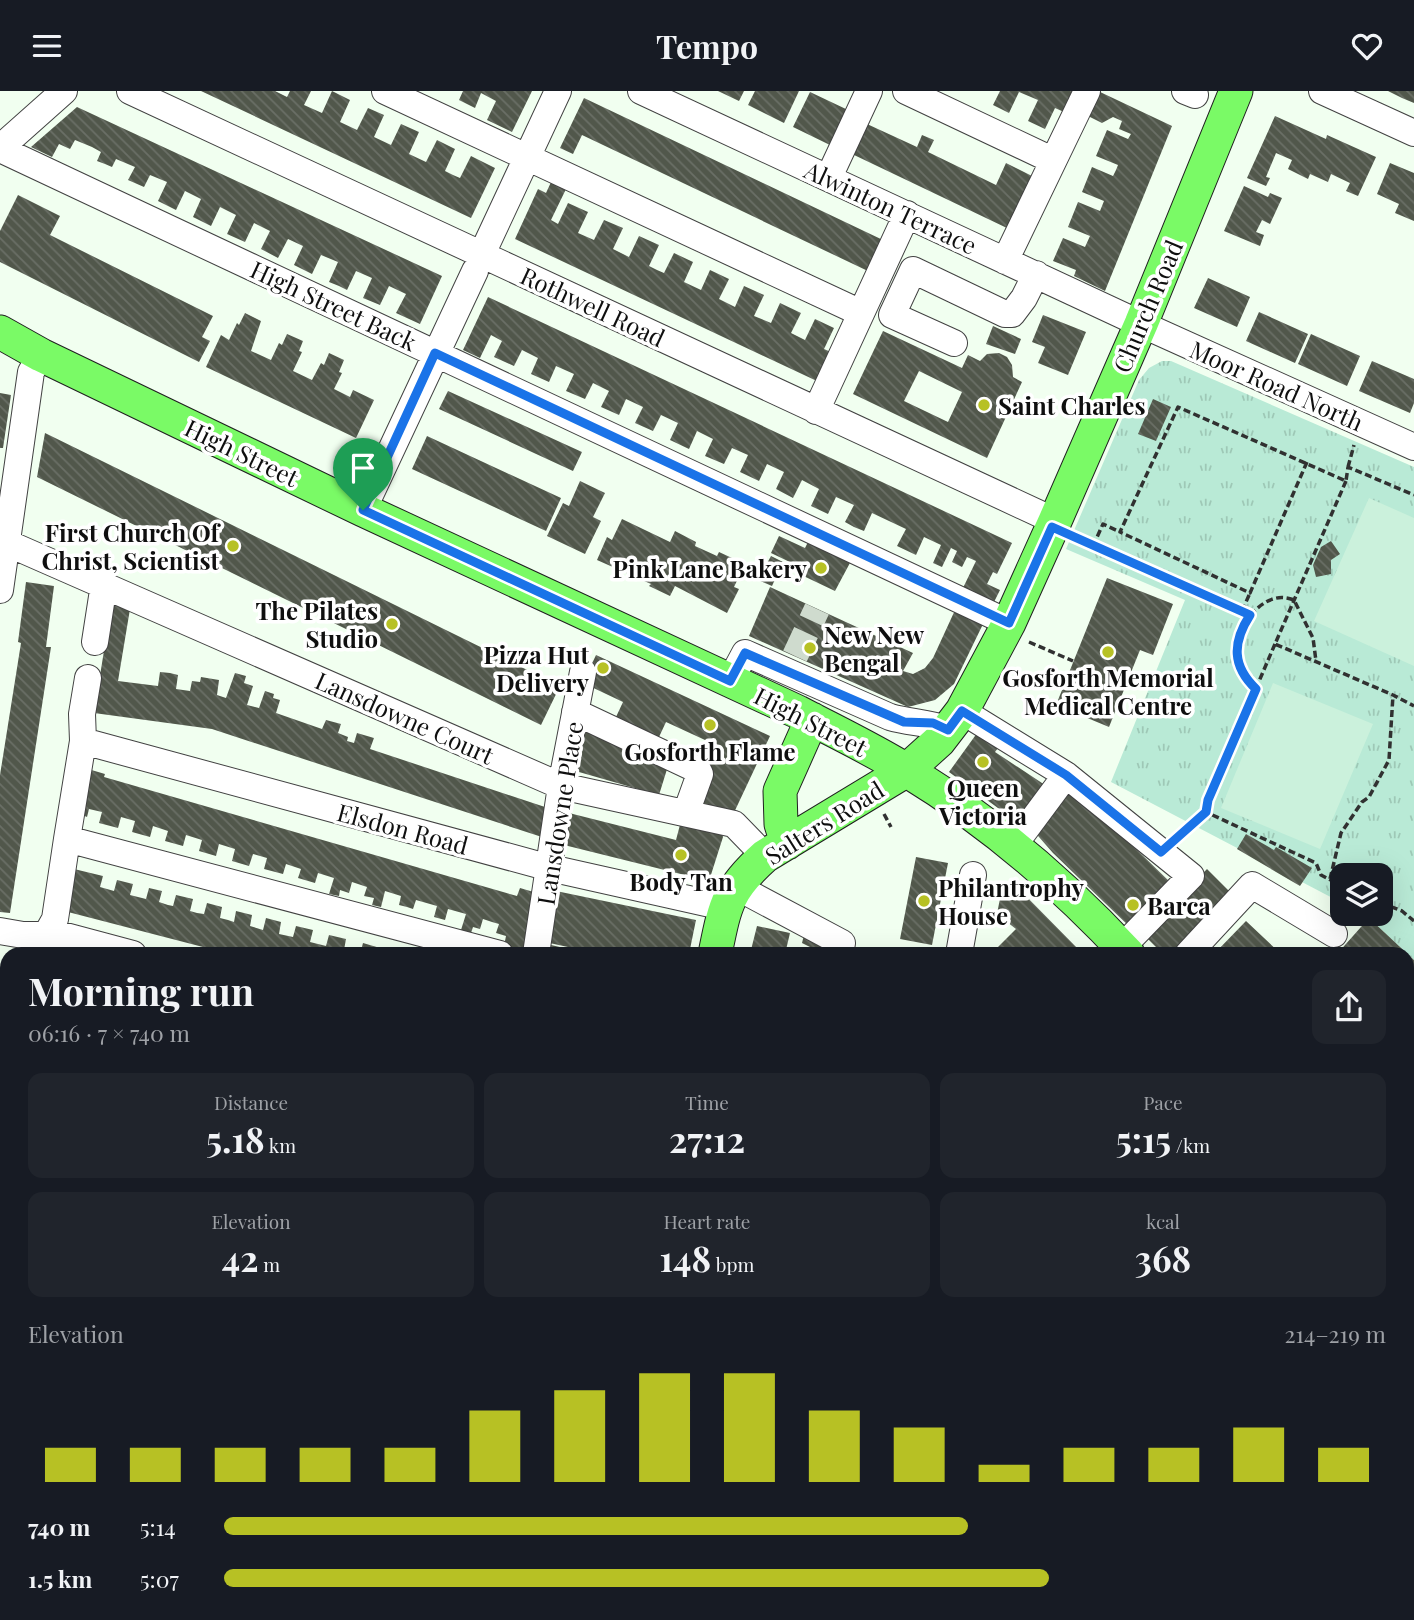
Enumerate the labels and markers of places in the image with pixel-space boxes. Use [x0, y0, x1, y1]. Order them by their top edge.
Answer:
place label: Saint Charles [998, 389, 1146, 421]
marker: Saint Charles [976, 397, 992, 413]
pin [333, 438, 393, 510]
place label: First Church Of Christ, Scientist [41, 516, 222, 576]
marker: First Church Of Christ, Scientist [225, 538, 241, 554]
place label: Pink Lane Bakery [613, 552, 808, 584]
marker: Pink Lane Bakery [813, 560, 829, 576]
place label: The Pilates Studio [255, 594, 378, 654]
marker: The Pilates Studio [384, 616, 400, 632]
place label: New New Bengal [824, 618, 924, 678]
place label: Pizza Hut Delivery [483, 638, 590, 698]
marker: New New Bengal [802, 640, 818, 656]
marker: Gosforth Memorial Medical Centre [1100, 644, 1116, 660]
marker: Pizza Hut Delivery [595, 660, 611, 676]
place label: Gosforth Memorial Medical Centre [1002, 661, 1214, 721]
marker: Gosforth Flame [702, 717, 718, 733]
place label: Gosforth Flame [624, 735, 796, 767]
marker: Queen Victoria [975, 754, 991, 770]
place label: Queen Victoria [938, 771, 1028, 831]
marker: Body Tan [673, 847, 689, 863]
place label: Body Tan [629, 865, 733, 897]
place label: Philantrophy House [938, 871, 1085, 931]
place label: Barca [1147, 889, 1211, 921]
marker: Philantrophy House [916, 893, 932, 909]
marker: Barca [1125, 897, 1141, 913]

